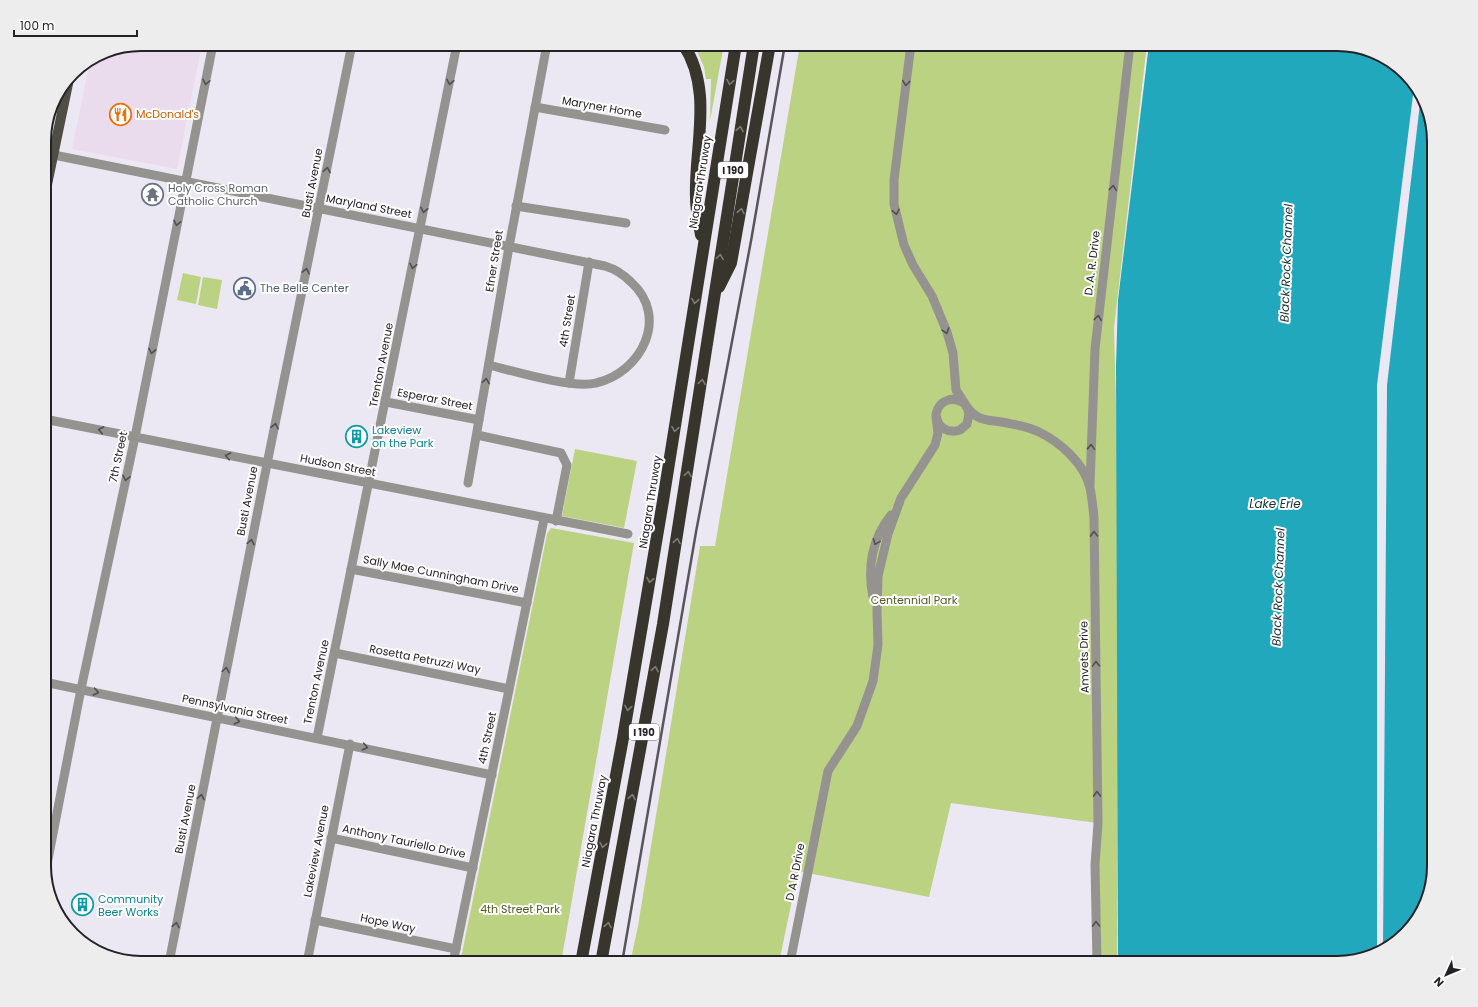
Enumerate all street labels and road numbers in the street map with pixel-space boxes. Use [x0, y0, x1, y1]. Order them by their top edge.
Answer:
street label: Maryner Home [561, 92, 643, 122]
street label: Niagara Thruway [685, 134, 715, 230]
street label: Busti Avenue [297, 147, 327, 219]
road number: I 190 [718, 162, 748, 178]
street label: Maryland Street [325, 190, 413, 222]
street label: Efner Street [481, 229, 507, 293]
street label: D. A. R. Drive [1080, 229, 1104, 296]
street label: 4th Street [555, 294, 579, 348]
street label: Trenton Avenue [365, 321, 397, 409]
street label: Esperar Street [396, 384, 474, 414]
street label: 7th Street [105, 430, 131, 484]
street label: Hudson Street [299, 450, 377, 480]
street label: Niagara Thruway [635, 454, 665, 550]
street label: Busti Avenue [232, 465, 262, 537]
street label: Sally Mae Cunningham Drive [362, 551, 520, 597]
street label: Amvets Drive [1075, 621, 1093, 693]
street label: Trenton Avenue [299, 638, 333, 726]
street label: Rosetta Petruzzi Way [368, 640, 483, 678]
street label: Pennsylvania Street [181, 690, 289, 728]
street label: 4th Street [474, 710, 500, 766]
road number: I 190 [629, 724, 659, 740]
street label: Niagara Thruway [577, 773, 611, 869]
street label: Busti Avenue [170, 783, 200, 855]
street label: Lakeview Avenue [299, 803, 333, 898]
street label: Anthony Tauriello Drive [341, 820, 467, 862]
street label: D A R Drive [782, 842, 808, 902]
street label: Hope Way [359, 909, 418, 937]

